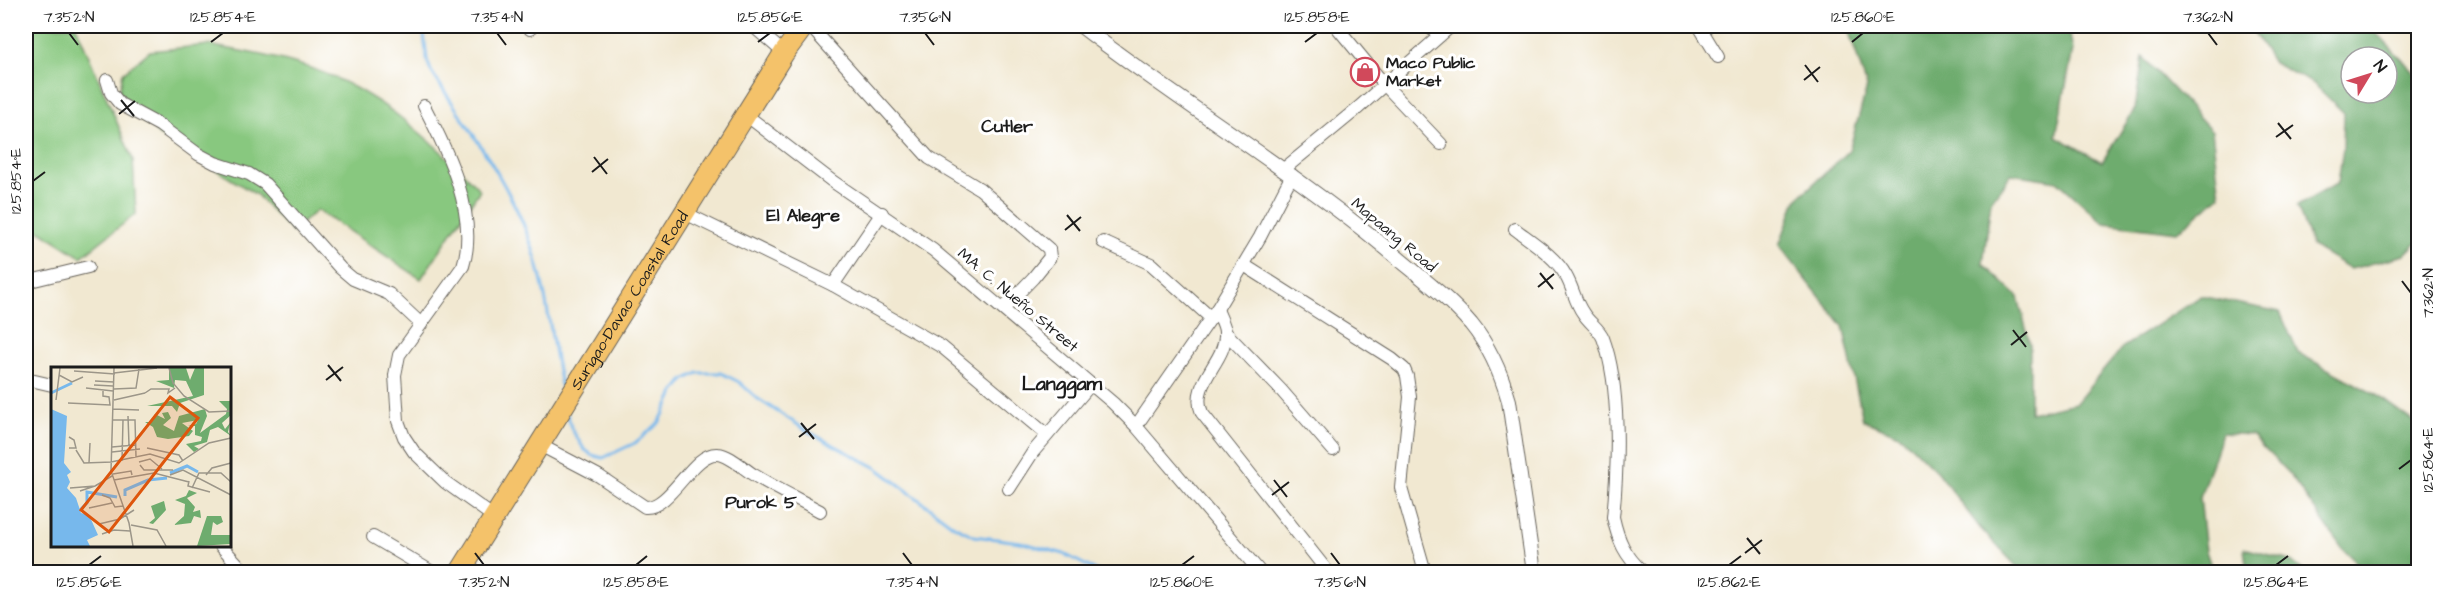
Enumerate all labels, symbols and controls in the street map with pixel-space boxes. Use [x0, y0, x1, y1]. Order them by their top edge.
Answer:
text: 7.352°N [44, 7, 94, 28]
text: 125.854°E [190, 7, 256, 28]
text: 7.354°N [471, 7, 523, 28]
text: 125.856°E [737, 7, 803, 28]
text: 7.356°N [899, 7, 951, 28]
text: 125.858°E [1284, 7, 1350, 28]
text: 125.860°E [1831, 7, 1895, 28]
text: 7.362°N [2183, 7, 2233, 28]
north arrow [2339, 45, 2399, 105]
place label: Maco Public Market [1386, 52, 1476, 92]
shop icon: Maco Public Market [1349, 56, 1381, 88]
text: N [2368, 56, 2392, 77]
district label: Cutler [981, 114, 1033, 139]
text: 125.854°E [6, 148, 27, 214]
street label: Mapaang Road [1346, 193, 1442, 278]
district label: El Alegre [766, 203, 840, 229]
street label: Surigao-Davao Coastal Road [565, 207, 694, 394]
street label: MA. C. Nueño Street [953, 243, 1084, 358]
text: 7.362°N [2418, 268, 2439, 318]
inset map [51, 367, 231, 547]
district label: Langgam [1022, 370, 1103, 399]
text: 125.864°E [2418, 428, 2439, 492]
district label: Purok 5 [725, 490, 797, 515]
text: 125.856°E [56, 572, 122, 593]
text: 7.352°N [459, 572, 509, 593]
text: 125.858°E [603, 572, 669, 593]
text: 7.354°N [886, 572, 938, 593]
text: 125.860°E [1150, 572, 1214, 593]
text: 7.356°N [1314, 572, 1366, 593]
text: 125.862°E [1697, 572, 1761, 593]
text: 125.864°E [2244, 572, 2308, 593]

